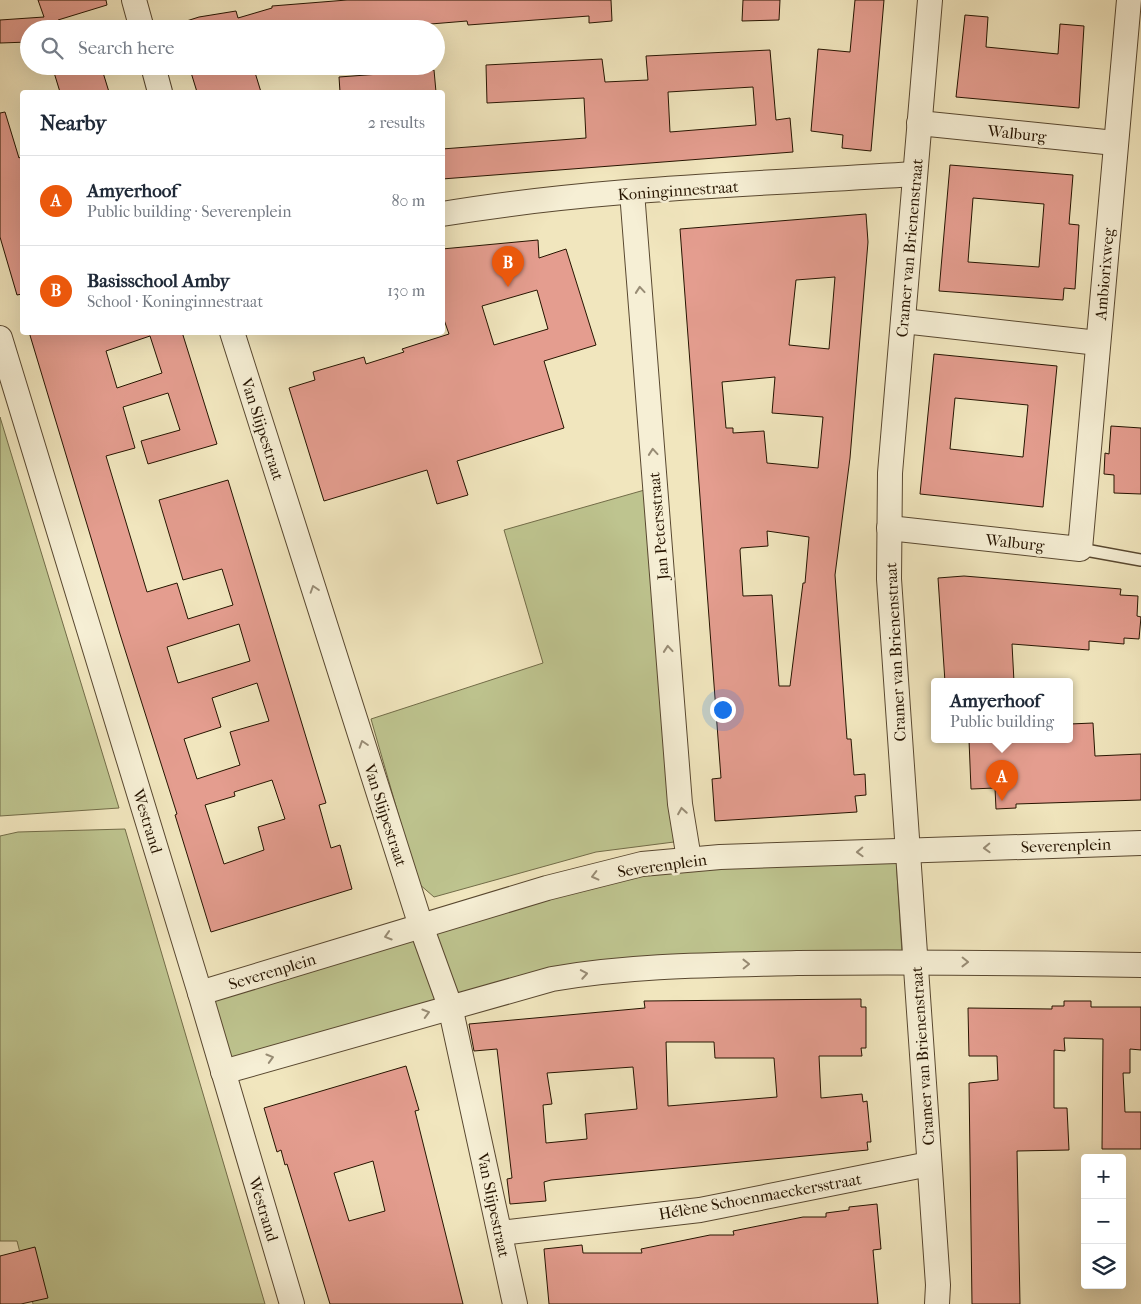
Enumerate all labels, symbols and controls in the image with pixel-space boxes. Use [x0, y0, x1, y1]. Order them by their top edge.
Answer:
search box [20, 20, 445, 75]
icon: search [38, 34, 66, 62]
text: Search here [78, 37, 174, 59]
text: Nearby [40, 111, 106, 135]
text: 2 results [368, 113, 425, 132]
street label: Walburg [986, 121, 1048, 146]
street label: Cramer van Brienenstraat [892, 158, 927, 338]
street label: Koninginnestraat [617, 177, 740, 204]
text: Amyerhoof [87, 180, 178, 202]
text: A [51, 191, 61, 210]
text: 80 m [391, 191, 425, 210]
text: Public building · Severenplein [87, 202, 291, 221]
street label: Ambiorixweg [1091, 227, 1118, 322]
pin: B [492, 246, 524, 287]
text: Basisschool Amby [87, 270, 230, 292]
text: B [51, 281, 61, 300]
text: 130 m [387, 281, 425, 300]
one-way arrow [634, 286, 645, 294]
text: School · Koninginnestraat [87, 292, 263, 311]
street label: Van Slijpestraat [237, 375, 288, 483]
one-way arrow [647, 448, 658, 456]
street label: Jan Petersstraat [644, 471, 673, 583]
street label: Walburg [984, 530, 1046, 555]
street label: Cramer van Brienenstraat [881, 562, 910, 742]
one-way arrow [310, 586, 320, 594]
one-way arrow [663, 645, 674, 653]
popup [931, 678, 1073, 743]
text: Amyerhoof [950, 690, 1041, 712]
your location [710, 697, 736, 723]
text: Public building [950, 712, 1054, 731]
one-way arrow [359, 740, 369, 749]
pin: A [986, 760, 1018, 801]
street label: Van Slijpestraat [360, 761, 411, 869]
street label: Westrand [128, 786, 166, 856]
one-way arrow [677, 807, 687, 815]
street label: Severenplein [1021, 834, 1112, 857]
one-way arrow [983, 843, 991, 853]
one-way arrow [856, 847, 864, 858]
street label: Severenplein [616, 850, 709, 881]
one-way arrow [590, 870, 599, 881]
one-way arrow [384, 930, 393, 940]
street label: Severenplein [226, 949, 319, 994]
one-way arrow [962, 957, 970, 967]
one-way arrow [742, 959, 750, 969]
street label: Cramer van Brienenstraat [907, 966, 938, 1146]
one-way arrow [579, 969, 588, 979]
one-way arrow [422, 1009, 430, 1019]
one-way arrow [265, 1054, 274, 1064]
street label: Van Slijpestraat [473, 1150, 514, 1259]
map controls [1081, 1154, 1126, 1289]
button: + [1081, 1154, 1126, 1199]
street label: Hélène Schoenmaeckersstraat [657, 1169, 863, 1224]
street label: Westrand [244, 1174, 282, 1244]
button: − [1081, 1199, 1126, 1244]
button: layers [1081, 1244, 1126, 1289]

